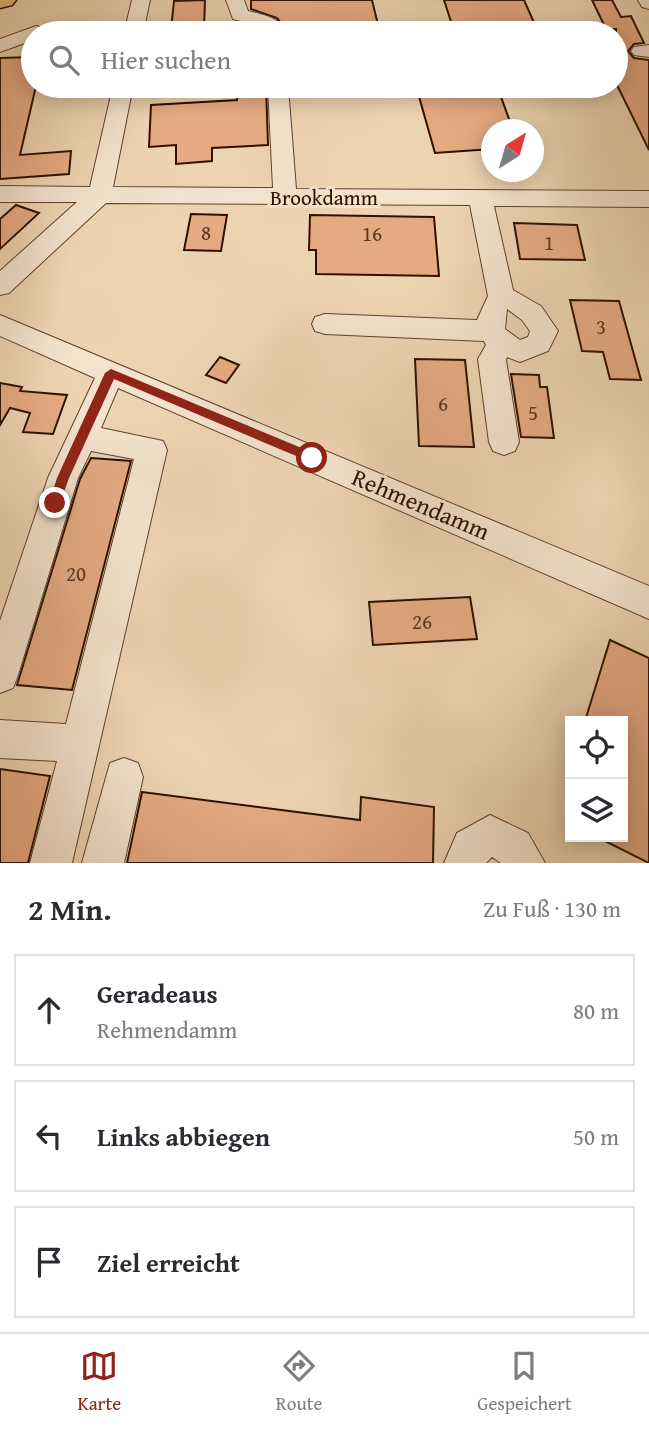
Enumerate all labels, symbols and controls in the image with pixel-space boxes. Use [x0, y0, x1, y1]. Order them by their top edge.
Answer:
search box [21, 21, 628, 98]
text: Hier suchen [101, 40, 231, 79]
icon: search [45, 41, 83, 79]
north arrow [481, 119, 544, 182]
street label: Brookdamm [270, 182, 378, 213]
house number: 8 [201, 217, 211, 248]
house number: 16 [362, 218, 382, 249]
house number: 1 [544, 227, 554, 258]
house number: 3 [596, 311, 606, 342]
house number: 6 [438, 388, 448, 419]
house number: 5 [528, 397, 538, 428]
route start [296, 442, 327, 473]
street label: Rehmendamm [347, 459, 496, 549]
route end [39, 487, 70, 518]
house number: 20 [66, 558, 86, 589]
house number: 26 [412, 606, 432, 637]
map controls [565, 716, 628, 842]
button: locate [565, 716, 628, 779]
button: layers [565, 779, 628, 842]
text: 2 Min. [28, 887, 111, 931]
text: Zu Fuß · 130 m [483, 892, 621, 925]
text: Geradeaus [97, 974, 218, 1013]
icon: ahead [30, 991, 68, 1029]
text: 80 m [573, 994, 619, 1027]
text: Rehmendamm [97, 1013, 237, 1046]
icon: left [30, 1117, 68, 1155]
text: Links abbiegen [97, 1117, 270, 1156]
text: 50 m [573, 1120, 619, 1153]
icon: arrive [30, 1243, 68, 1281]
text: Ziel erreicht [97, 1243, 240, 1282]
tab: Karte [77, 1347, 121, 1417]
tab: Route [276, 1347, 322, 1417]
tab: Gespeichert [477, 1347, 572, 1417]

